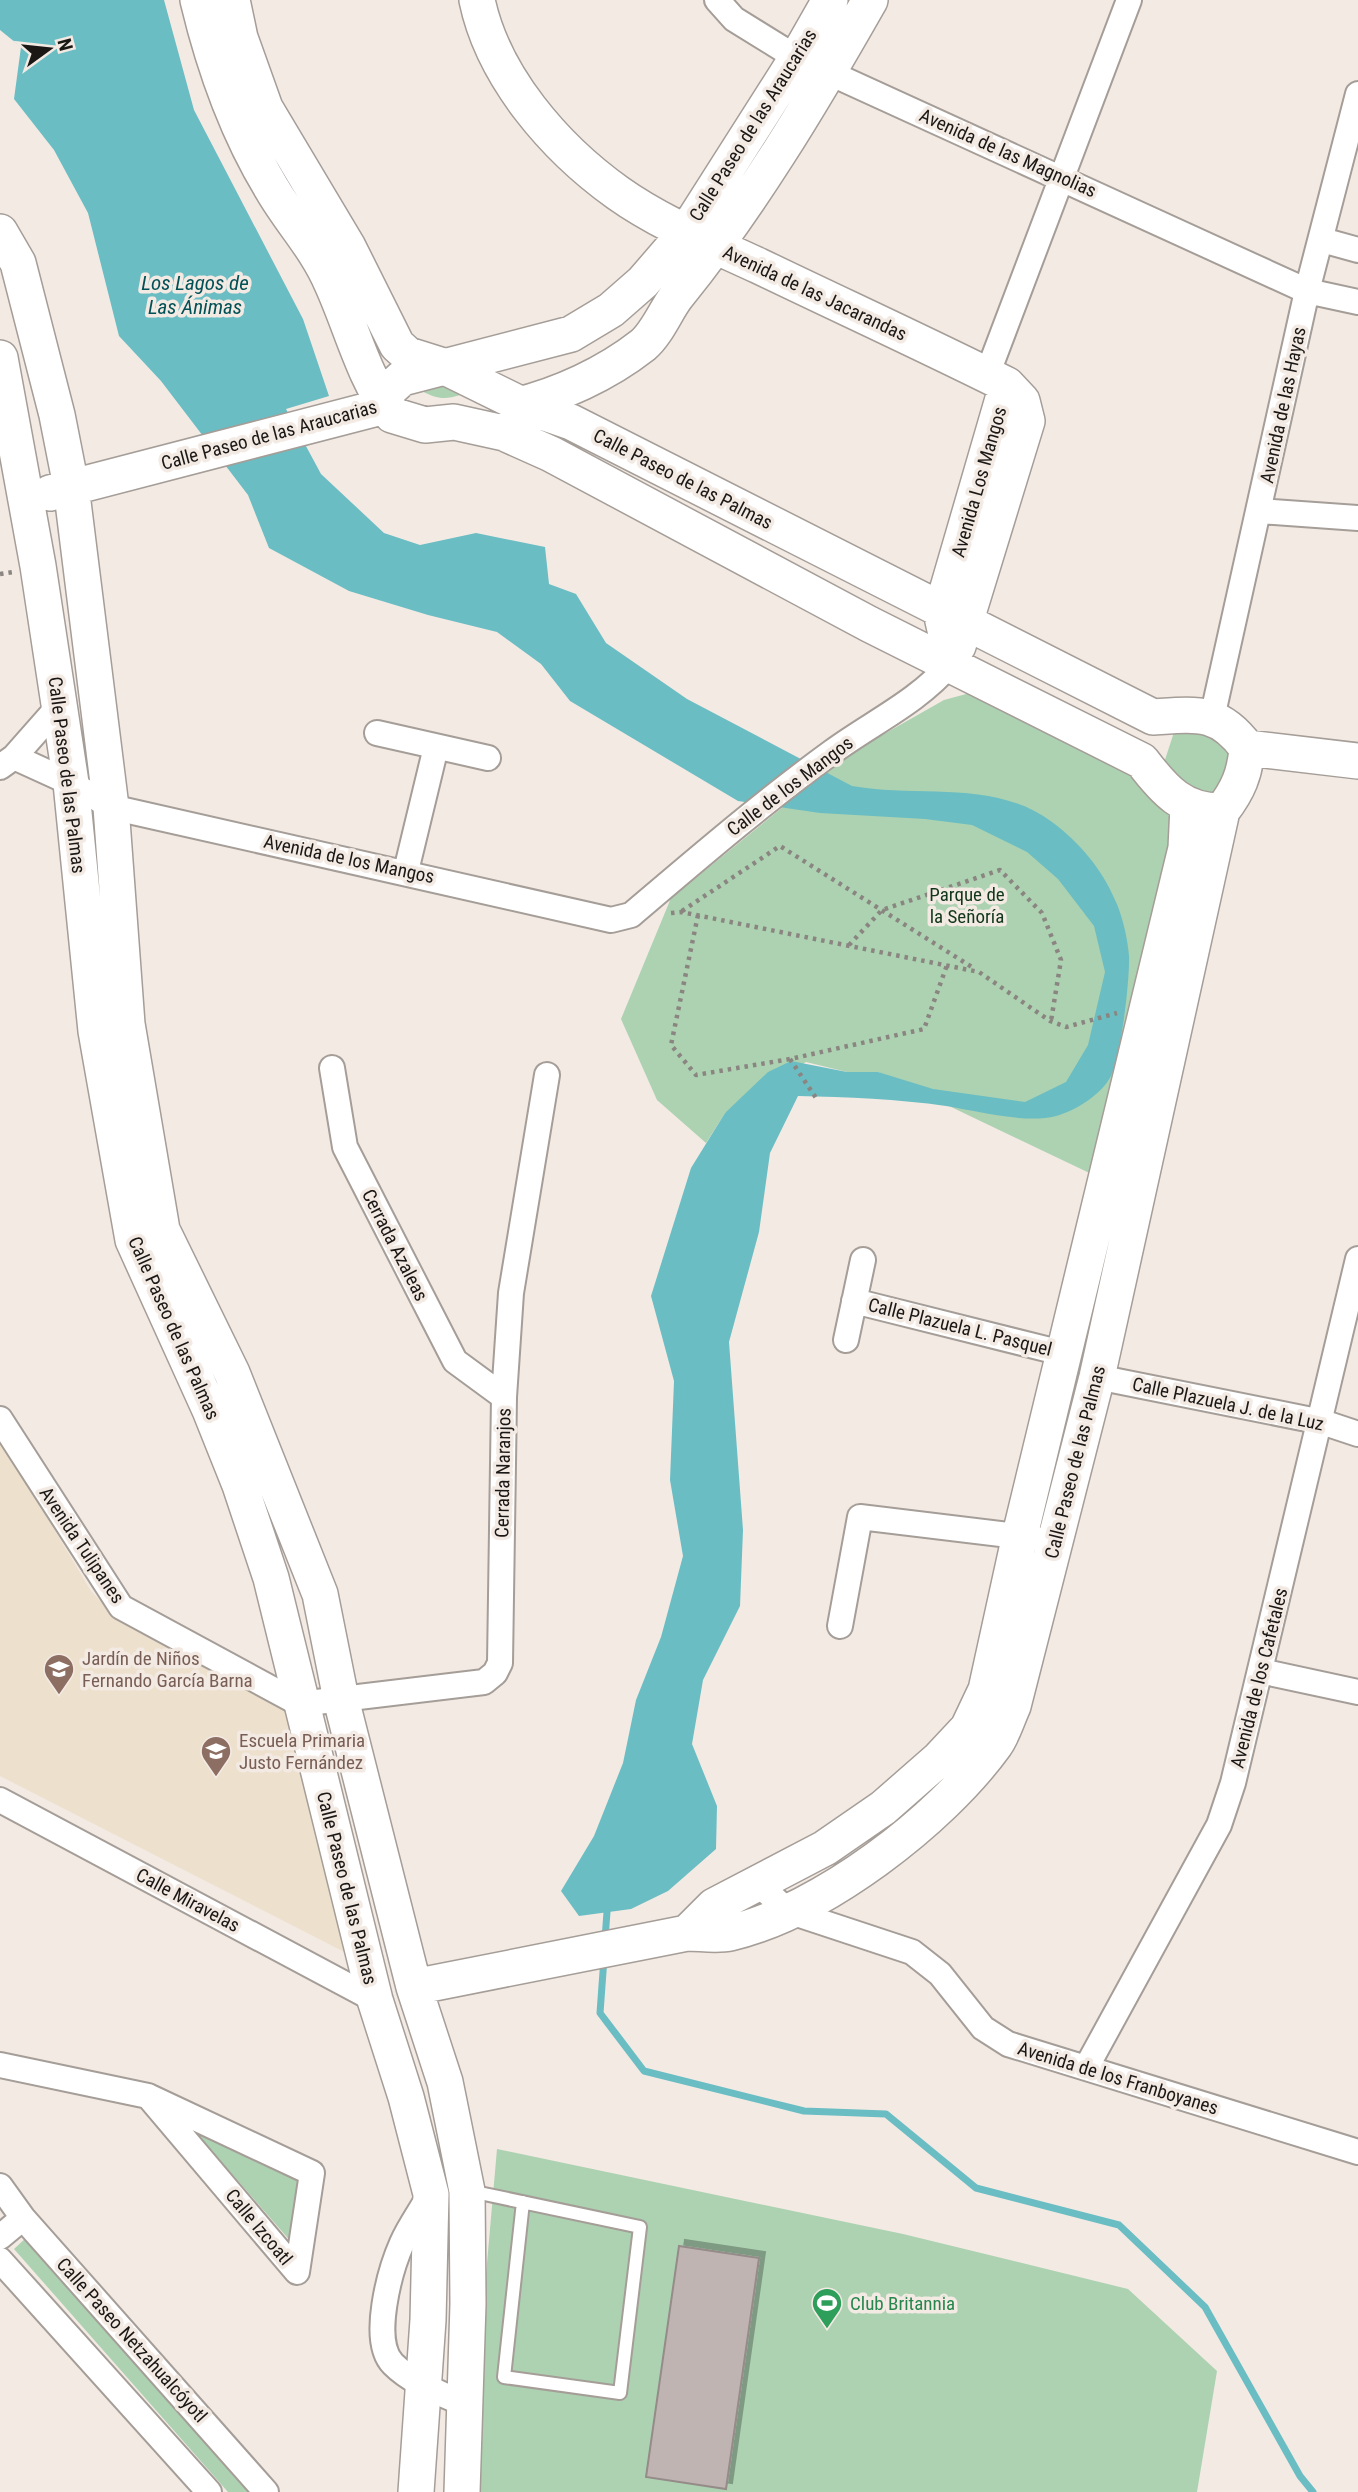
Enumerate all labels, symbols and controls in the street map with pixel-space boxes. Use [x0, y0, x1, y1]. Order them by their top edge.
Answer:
north arrow [14, 14, 84, 84]
street label: Calle Paseo de las Araucarias [684, 25, 822, 225]
text: N [52, 36, 78, 53]
street label: Avenida de las Magnolias [916, 104, 1100, 202]
street label: Avenida de las Jacarandas [719, 240, 911, 346]
water label: Los Lagos de Las Ánimas [141, 271, 249, 319]
street label: Avenida de las Hayas [1255, 325, 1311, 485]
street label: Calle Paseo de las Araucarias [159, 395, 379, 475]
street label: Avenida Los Mangos [946, 404, 1012, 560]
street label: Calle Paseo de las Palmas [590, 424, 776, 534]
street label: Calle Paseo de las Palmas [44, 675, 90, 875]
street label: Calle de los Mangos [723, 731, 857, 841]
street label: Avenida de los Mangos [262, 830, 436, 888]
park label: Parque de la Señoría [929, 883, 1005, 928]
street label: Cerrada Azaleas [357, 1185, 433, 1305]
street label: Calle Paseo de las Palmas [123, 1233, 225, 1423]
street label: Calle Plazuela L. Pasquel [866, 1293, 1054, 1361]
street label: Calle Paseo de las Palmas [1040, 1363, 1110, 1561]
street label: Calle Plazuela J. de la Luz [1130, 1372, 1326, 1436]
street label: Cerrada Naranjos [490, 1408, 516, 1538]
street label: Avenida Tulipanes [35, 1482, 129, 1608]
street label: Avenida de los Cafetales [1225, 1586, 1293, 1770]
place label: Jardín de Niños Fernando García Barna [82, 1647, 253, 1692]
school or university icon: Jardín de Niños Fernando García Barna [42, 1652, 76, 1696]
place label: Escuela Primaria Justo Fernández [239, 1729, 365, 1774]
school or university icon: Escuela Primaria Justo Fernández [199, 1734, 233, 1778]
street label: Calle Paseo de las Palmas [312, 1789, 382, 1987]
street label: Calle Miravelas [132, 1863, 244, 1937]
street label: Avenida de los Franboyanes [1015, 2037, 1221, 2119]
street label: Calle Izcoatl [221, 2184, 297, 2270]
street label: Calle Paseo Netzahualcóyotl [52, 2253, 212, 2427]
sports icon: Club Britannia [810, 2286, 844, 2330]
place label: Club Britannia [850, 2292, 955, 2315]

